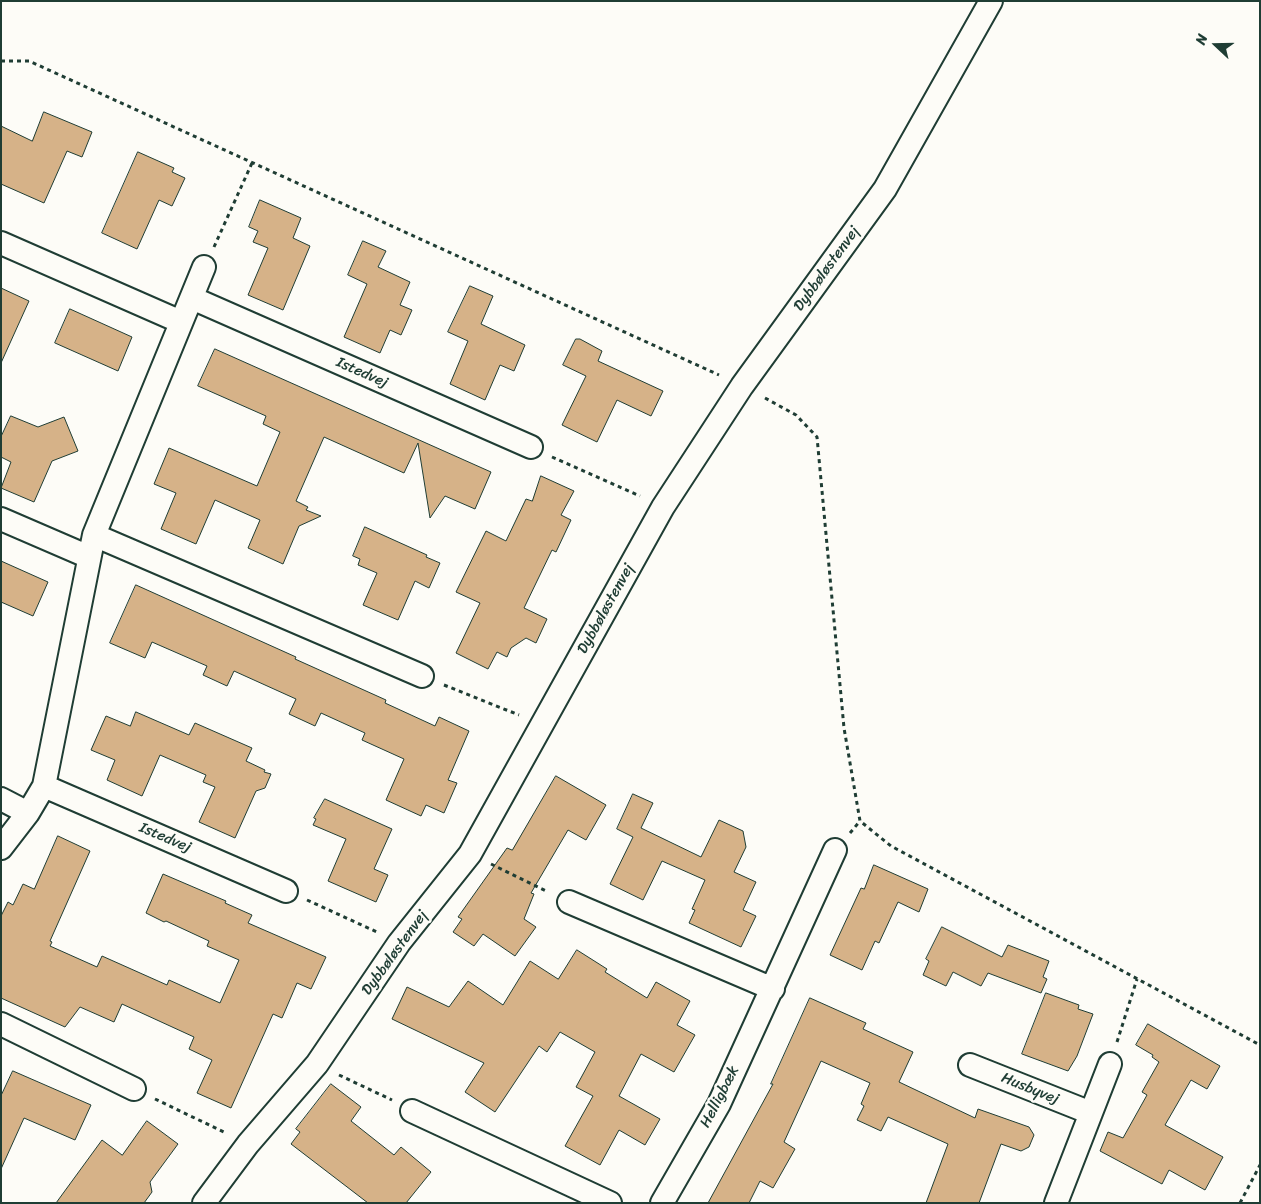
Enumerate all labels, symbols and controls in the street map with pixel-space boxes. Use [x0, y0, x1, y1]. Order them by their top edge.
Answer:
north arrow [1191, 20, 1241, 70]
text: N [1188, 30, 1215, 48]
street label: Dybbøløstenvej [790, 223, 864, 315]
street label: Istedvej [333, 354, 391, 392]
street label: Dybbøløstenvej [574, 561, 638, 657]
street label: Istedvej [136, 819, 194, 857]
street label: Dybbøløstenvej [358, 907, 432, 999]
street label: Helligbæk [697, 1063, 743, 1131]
street label: Husbyvej [998, 1069, 1062, 1109]

